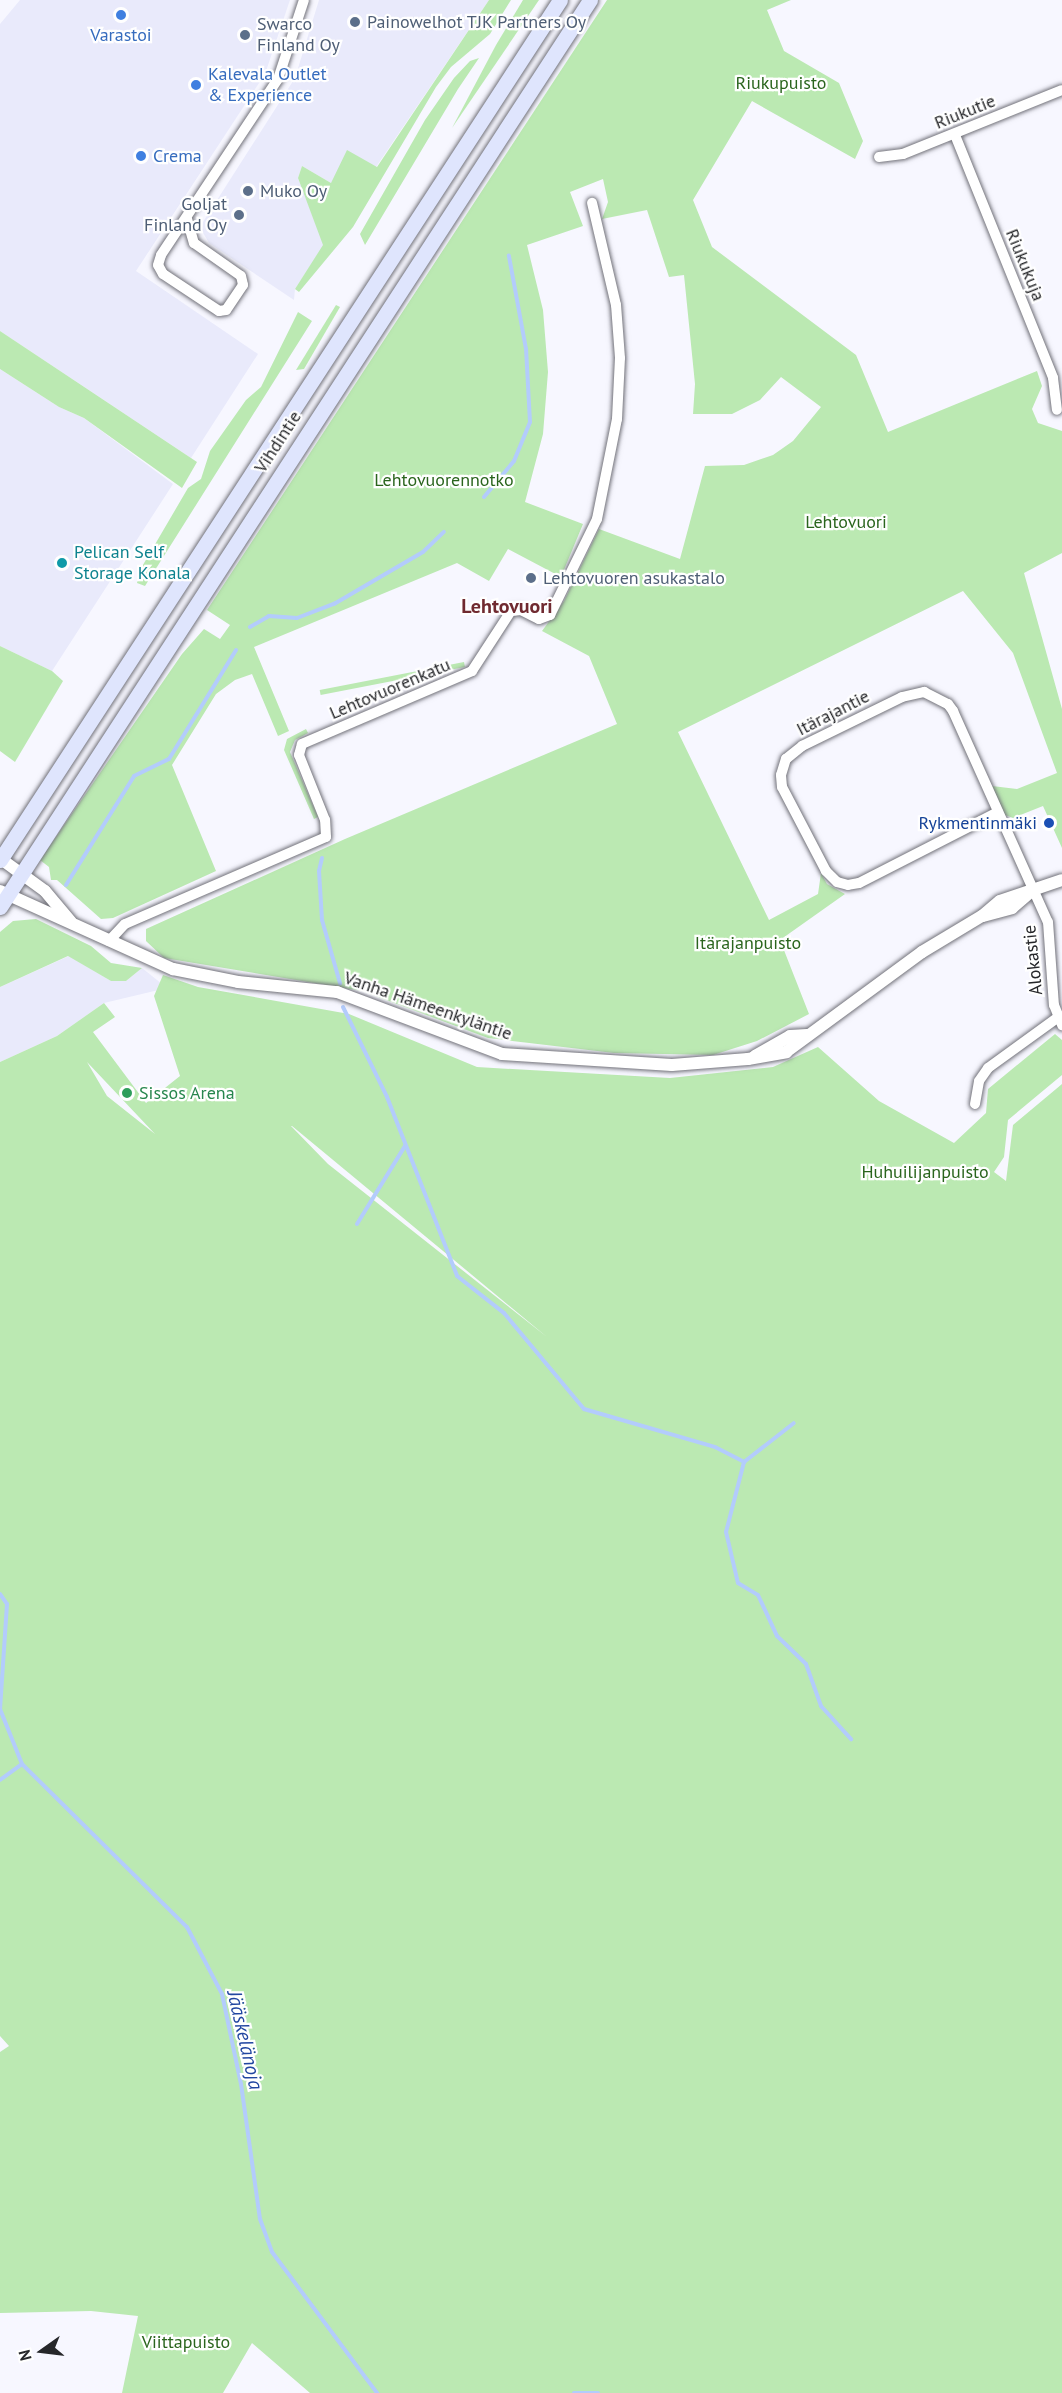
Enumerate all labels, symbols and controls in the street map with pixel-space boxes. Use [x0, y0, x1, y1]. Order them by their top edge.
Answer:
marker: Varastoi [114, 8, 128, 22]
place label: Painowelhot TJK Partners Oy [367, 11, 587, 33]
place label: Swarco Finland Oy [257, 14, 340, 57]
marker: Painowelhot TJK Partners Oy [348, 15, 362, 29]
place label: Varastoi [90, 24, 152, 46]
marker: Swarco Finland Oy [238, 28, 252, 42]
place label: Kalevala Outlet & Experience [208, 64, 327, 106]
park label: Riukupuisto [736, 72, 826, 94]
marker: Kalevala Outlet & Experience [189, 78, 203, 92]
street label: Riukutie [931, 90, 999, 134]
place label: Crema [153, 145, 202, 167]
marker: Crema [134, 149, 148, 163]
place label: Muko Oy [260, 180, 327, 202]
marker: Muko Oy [241, 184, 255, 198]
place label: Goljat Finland Oy [144, 194, 227, 236]
marker: Goljat Finland Oy [232, 208, 246, 222]
street label: Riukukuja [1001, 226, 1049, 304]
street label: Vihdintie [250, 407, 306, 477]
park label: Lehtovuorennotko [374, 469, 514, 491]
park label: Lehtovuori [805, 511, 887, 533]
place label: Pelican Self Storage Konala [74, 542, 190, 584]
marker: Pelican Self Storage Konala [55, 556, 69, 570]
place label: Lehtovuoren asukastalo [543, 567, 725, 589]
marker: Lehtovuoren asukastalo [524, 571, 538, 585]
district label: Lehtovuori [461, 594, 553, 618]
street label: Lehtovuorenkatu [326, 654, 454, 724]
street label: Itärajantie [793, 685, 873, 741]
place label: Rykmentinmäki [919, 812, 1037, 834]
marker: Rykmentinmäki [1042, 816, 1056, 830]
street label: Alokastie [1019, 924, 1047, 996]
park label: Itärajanpuisto [695, 932, 801, 954]
street label: Vanha Hämeenkyläntie [341, 967, 515, 1045]
place label: Sissos Arena [139, 1082, 235, 1104]
marker: Sissos Arena [120, 1086, 134, 1100]
park label: Huhuilijanpuisto [861, 1161, 989, 1183]
water label: Jääskelänoja [222, 1988, 268, 2092]
north arrow [12, 2321, 72, 2381]
park label: Viittapuisto [142, 2331, 230, 2353]
text: N [14, 2348, 36, 2363]

